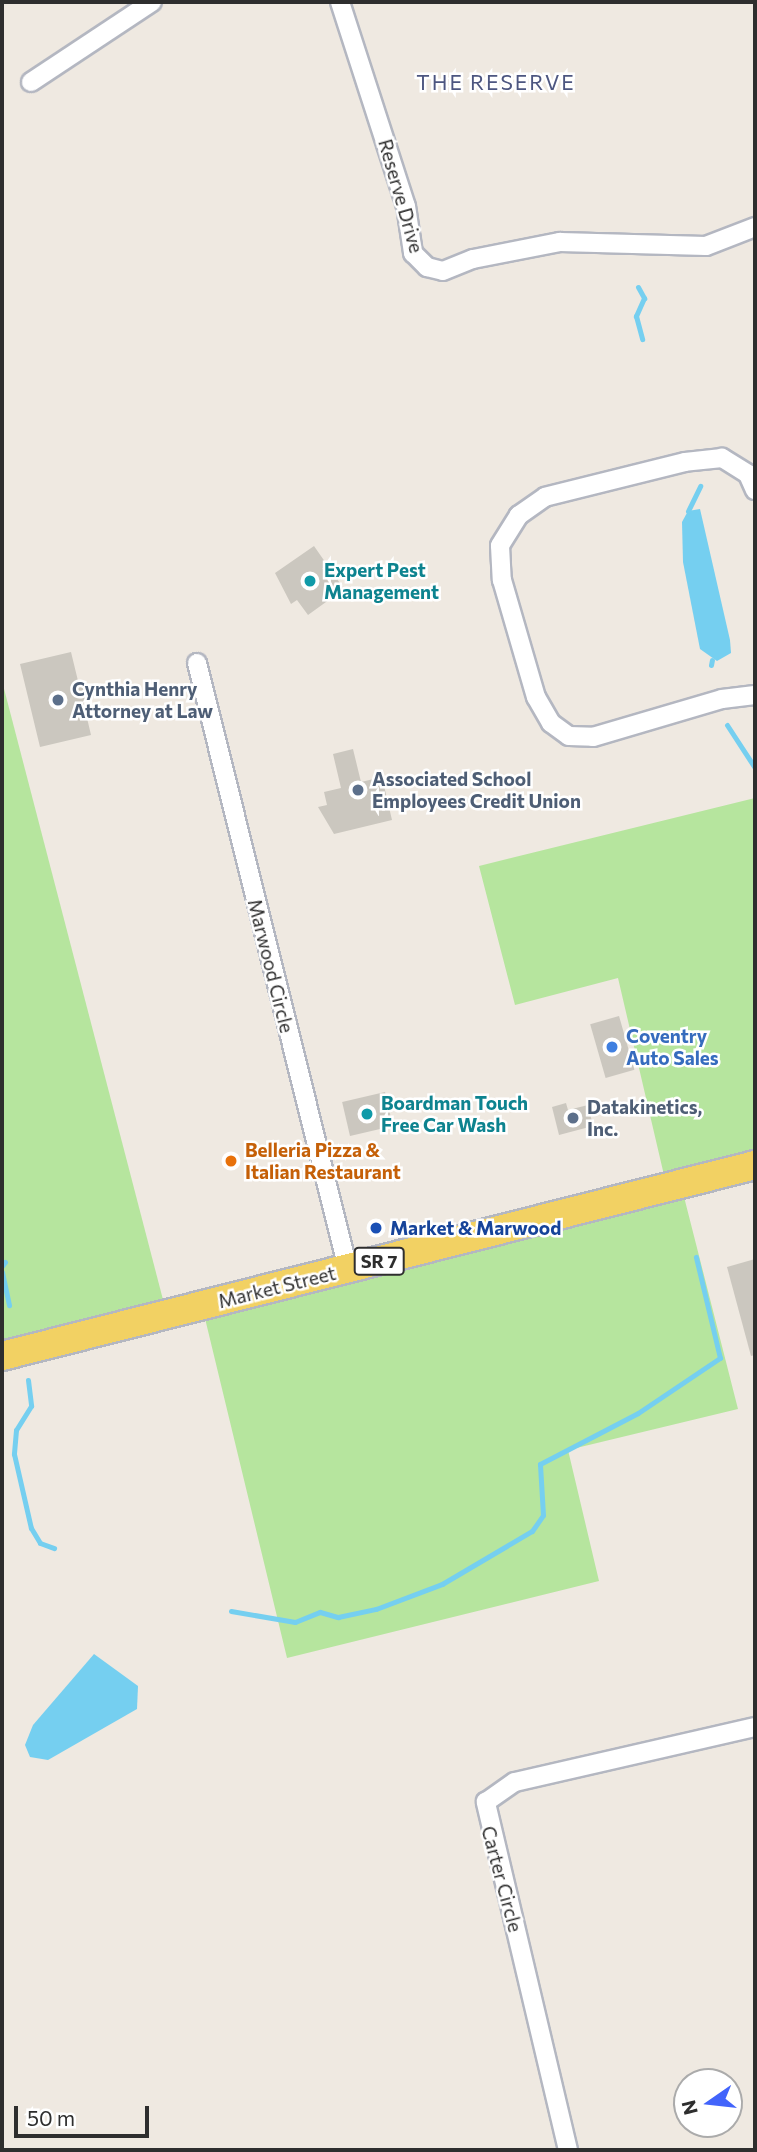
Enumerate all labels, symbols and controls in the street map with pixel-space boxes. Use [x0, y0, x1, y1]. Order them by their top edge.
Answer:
district label: THE RESERVE [418, 69, 574, 95]
street label: Reserve Drive [374, 136, 428, 256]
place label: Expert Pest Management [324, 559, 439, 603]
marker: Expert Pest Management [302, 573, 318, 589]
place label: Cynthia Henry Attorney at Law [72, 678, 213, 722]
marker: Cynthia Henry Attorney at Law [50, 692, 66, 708]
place label: Associated School Employees Credit Union [372, 768, 581, 812]
marker: Associated School Employees Credit Union [350, 782, 366, 798]
street label: Marwood Circle [243, 897, 299, 1035]
place label: Coventry Auto Sales [626, 1025, 719, 1069]
marker: Coventry Auto Sales [604, 1039, 620, 1055]
place label: Boardman Touch Free Car Wash [381, 1092, 528, 1136]
place label: Datakinetics, Inc. [587, 1096, 702, 1140]
marker: Boardman Touch Free Car Wash [359, 1106, 375, 1122]
marker: Datakinetics, Inc. [565, 1110, 581, 1126]
place label: Belleria Pizza & Italian Restaurant [245, 1139, 401, 1183]
marker: Belleria Pizza & Italian Restaurant [223, 1153, 239, 1169]
place label: Market & Marwood [390, 1217, 561, 1239]
marker: Market & Marwood [368, 1220, 384, 1236]
road number: SR 7 [353, 1246, 405, 1276]
street label: Market Street [216, 1261, 338, 1313]
street label: Carter Circle [477, 1823, 527, 1935]
north arrow [673, 2068, 743, 2138]
scale bar [18, 2092, 152, 2136]
text: N [676, 2098, 702, 2117]
text: 50 m [27, 2105, 75, 2130]

